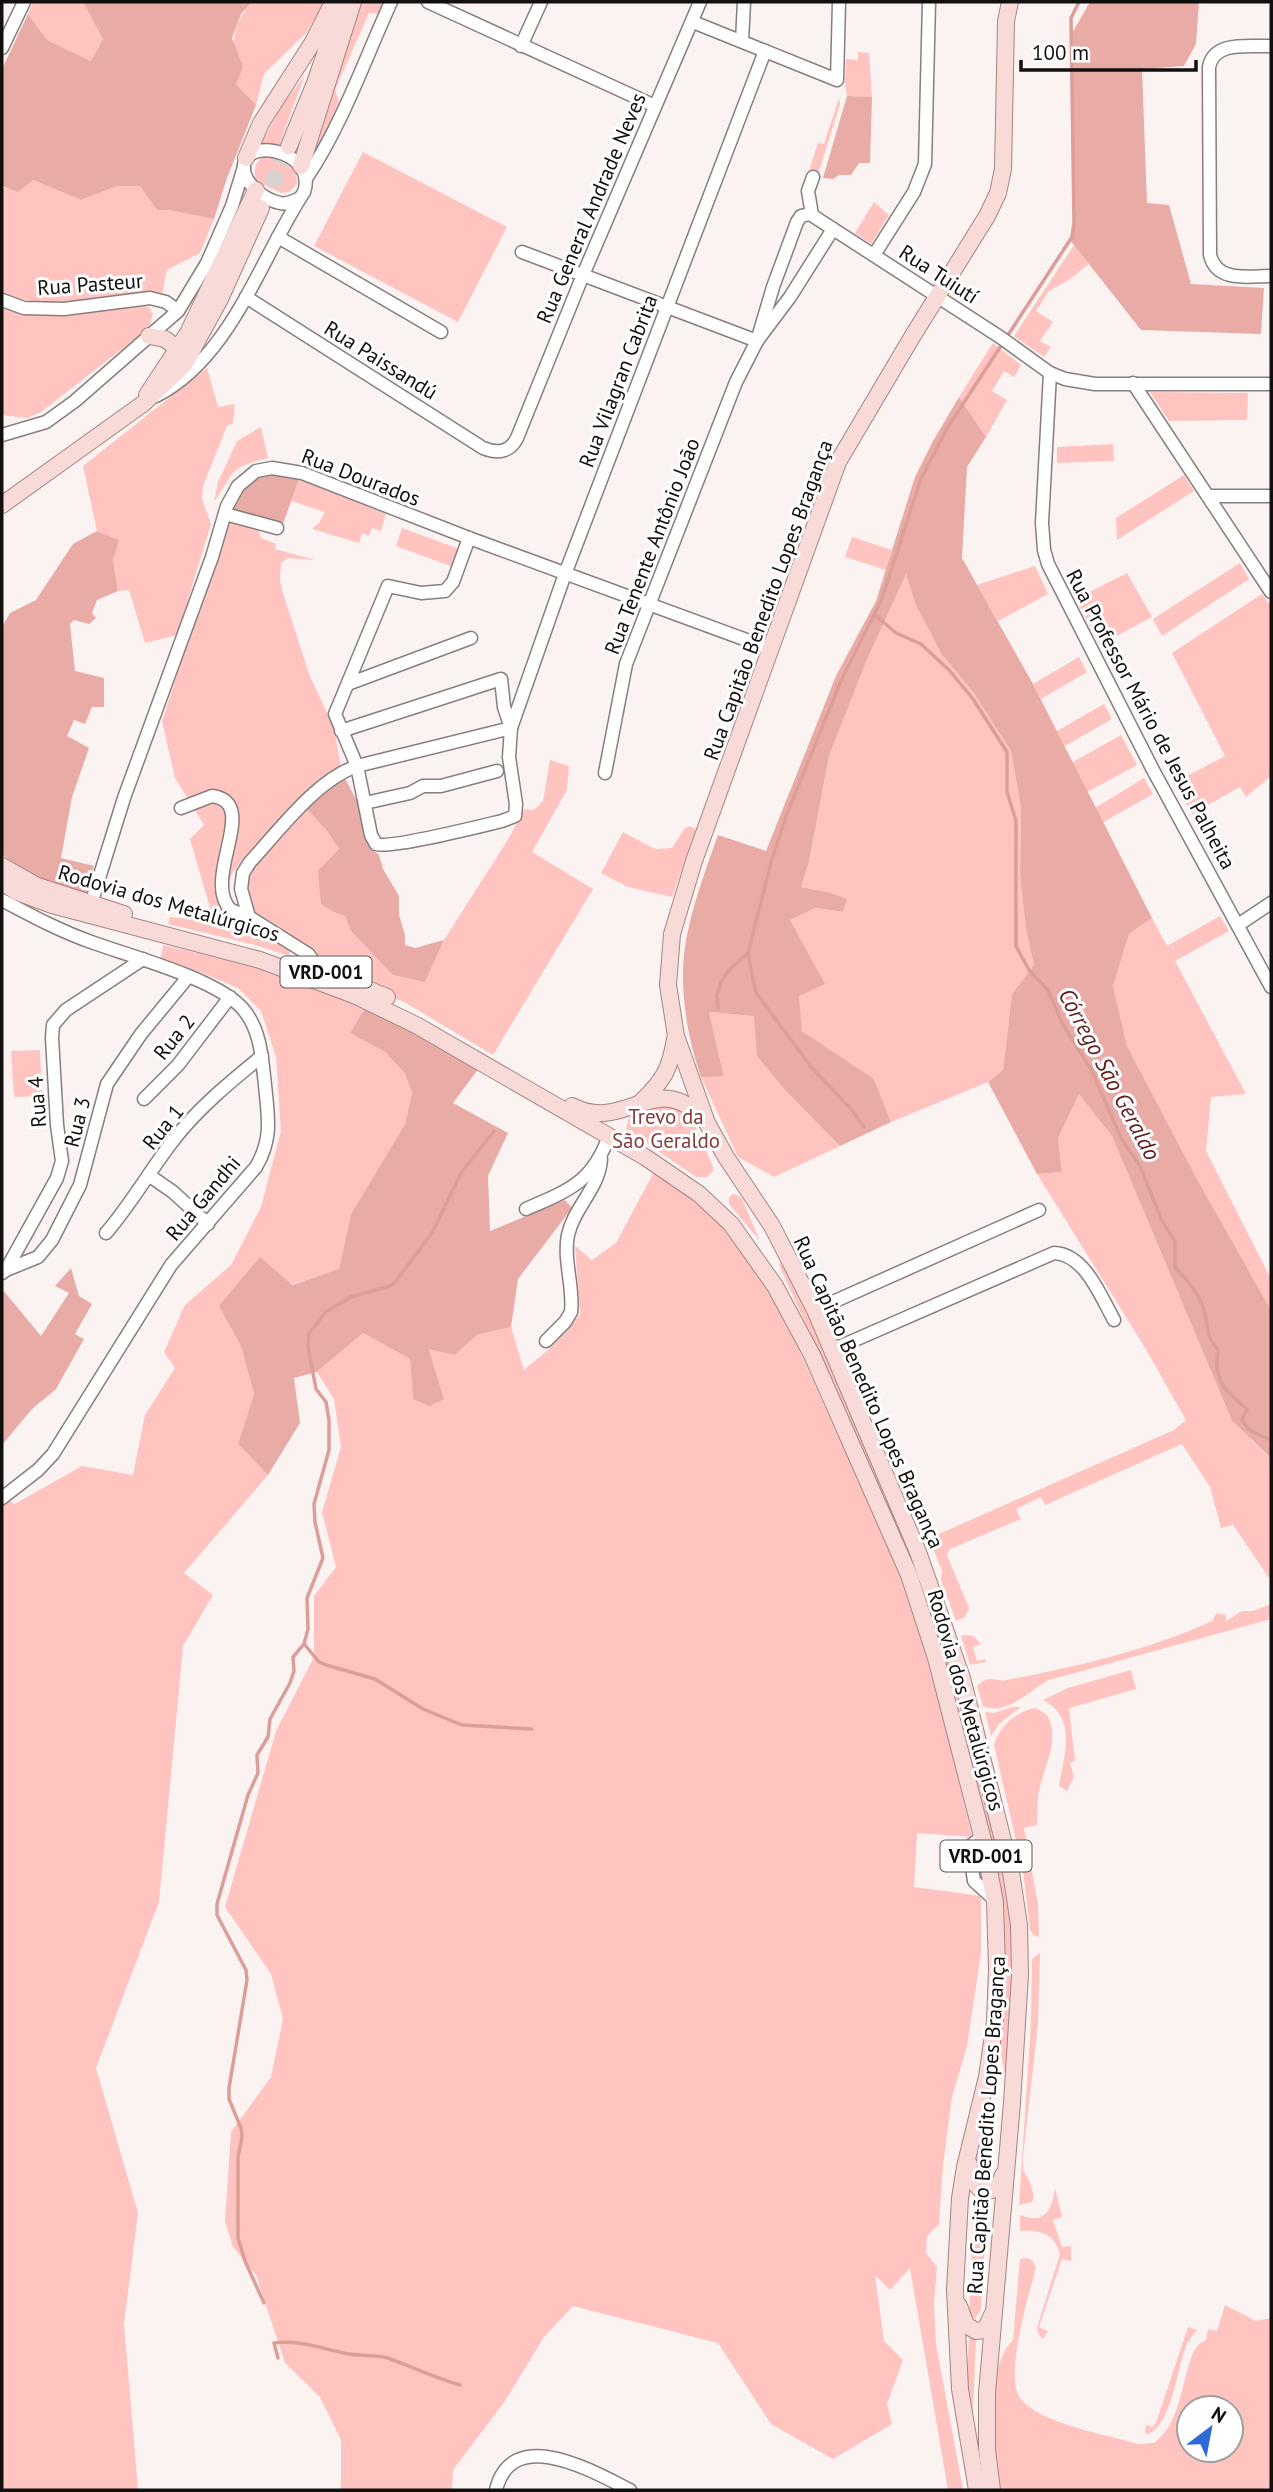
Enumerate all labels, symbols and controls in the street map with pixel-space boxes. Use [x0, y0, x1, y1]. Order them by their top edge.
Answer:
scale bar [1021, 28, 1196, 72]
text: 100 m [1032, 39, 1089, 66]
street label: Rua General Andrade Neves [530, 89, 652, 327]
street label: Rua Tuiutí [894, 238, 984, 310]
street label: Rua Pasteur [36, 267, 144, 301]
street label: Rua Vilagran Cabrita [573, 291, 663, 471]
street label: Rua Paissandú [319, 314, 443, 406]
street label: Rua Tenente Antônio João [598, 434, 706, 658]
street label: Rua Capitão Benedito Lopes Bragança [697, 436, 839, 764]
street label: Rua Dourados [298, 442, 424, 512]
street label: Rua Professor Mário de Jesus Palheita [1060, 564, 1242, 874]
street label: Rodovia dos Metalúrgicos [55, 858, 283, 948]
road number: VRD-001 [280, 956, 372, 988]
water label: Córrego São Geraldo [1052, 983, 1168, 1165]
street label: Rua 2 [147, 1009, 201, 1065]
street label: Rua 4 [22, 1076, 52, 1128]
street label: Rua 3 [58, 1094, 96, 1150]
street label: Rua 1 [136, 1099, 190, 1155]
park label: Trevo da São Geraldo [612, 1103, 720, 1154]
street label: Rua Gandhi [160, 1150, 246, 1246]
street label: Rua Capitão Benedito Lopes Bragança [788, 1232, 950, 1552]
street label: Rodovia dos Metalúrgicos [921, 1586, 1011, 1814]
road number: VRD-001 [940, 1840, 1032, 1872]
street label: Rua Capitão Benedito Lopes Bragança [961, 1955, 1011, 2295]
north arrow [1175, 2394, 1245, 2464]
text: N [1207, 2401, 1231, 2428]

